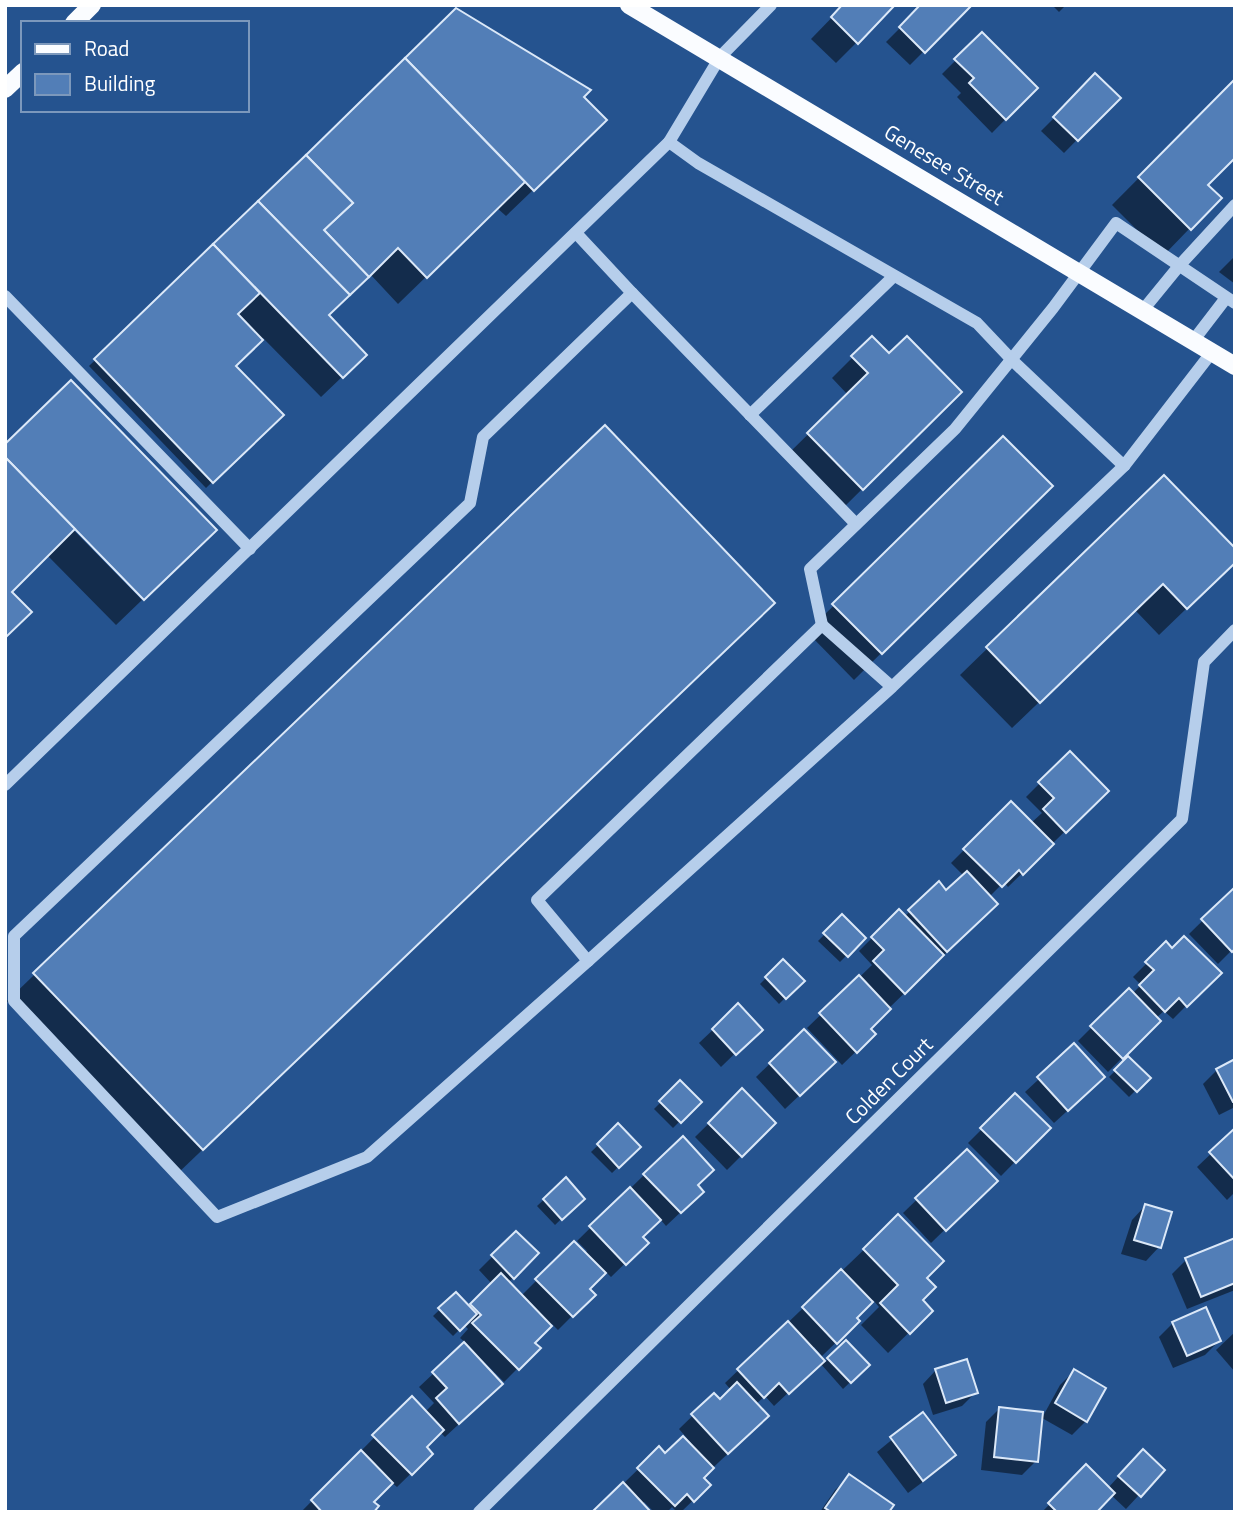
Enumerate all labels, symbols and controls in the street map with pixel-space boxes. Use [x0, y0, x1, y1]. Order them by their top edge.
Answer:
legend [21, 21, 248, 112]
text: Road [84, 32, 129, 64]
text: Building [84, 67, 156, 99]
street label: Genesee Street [878, 116, 1011, 213]
street label: Colden Court [837, 1029, 940, 1132]

